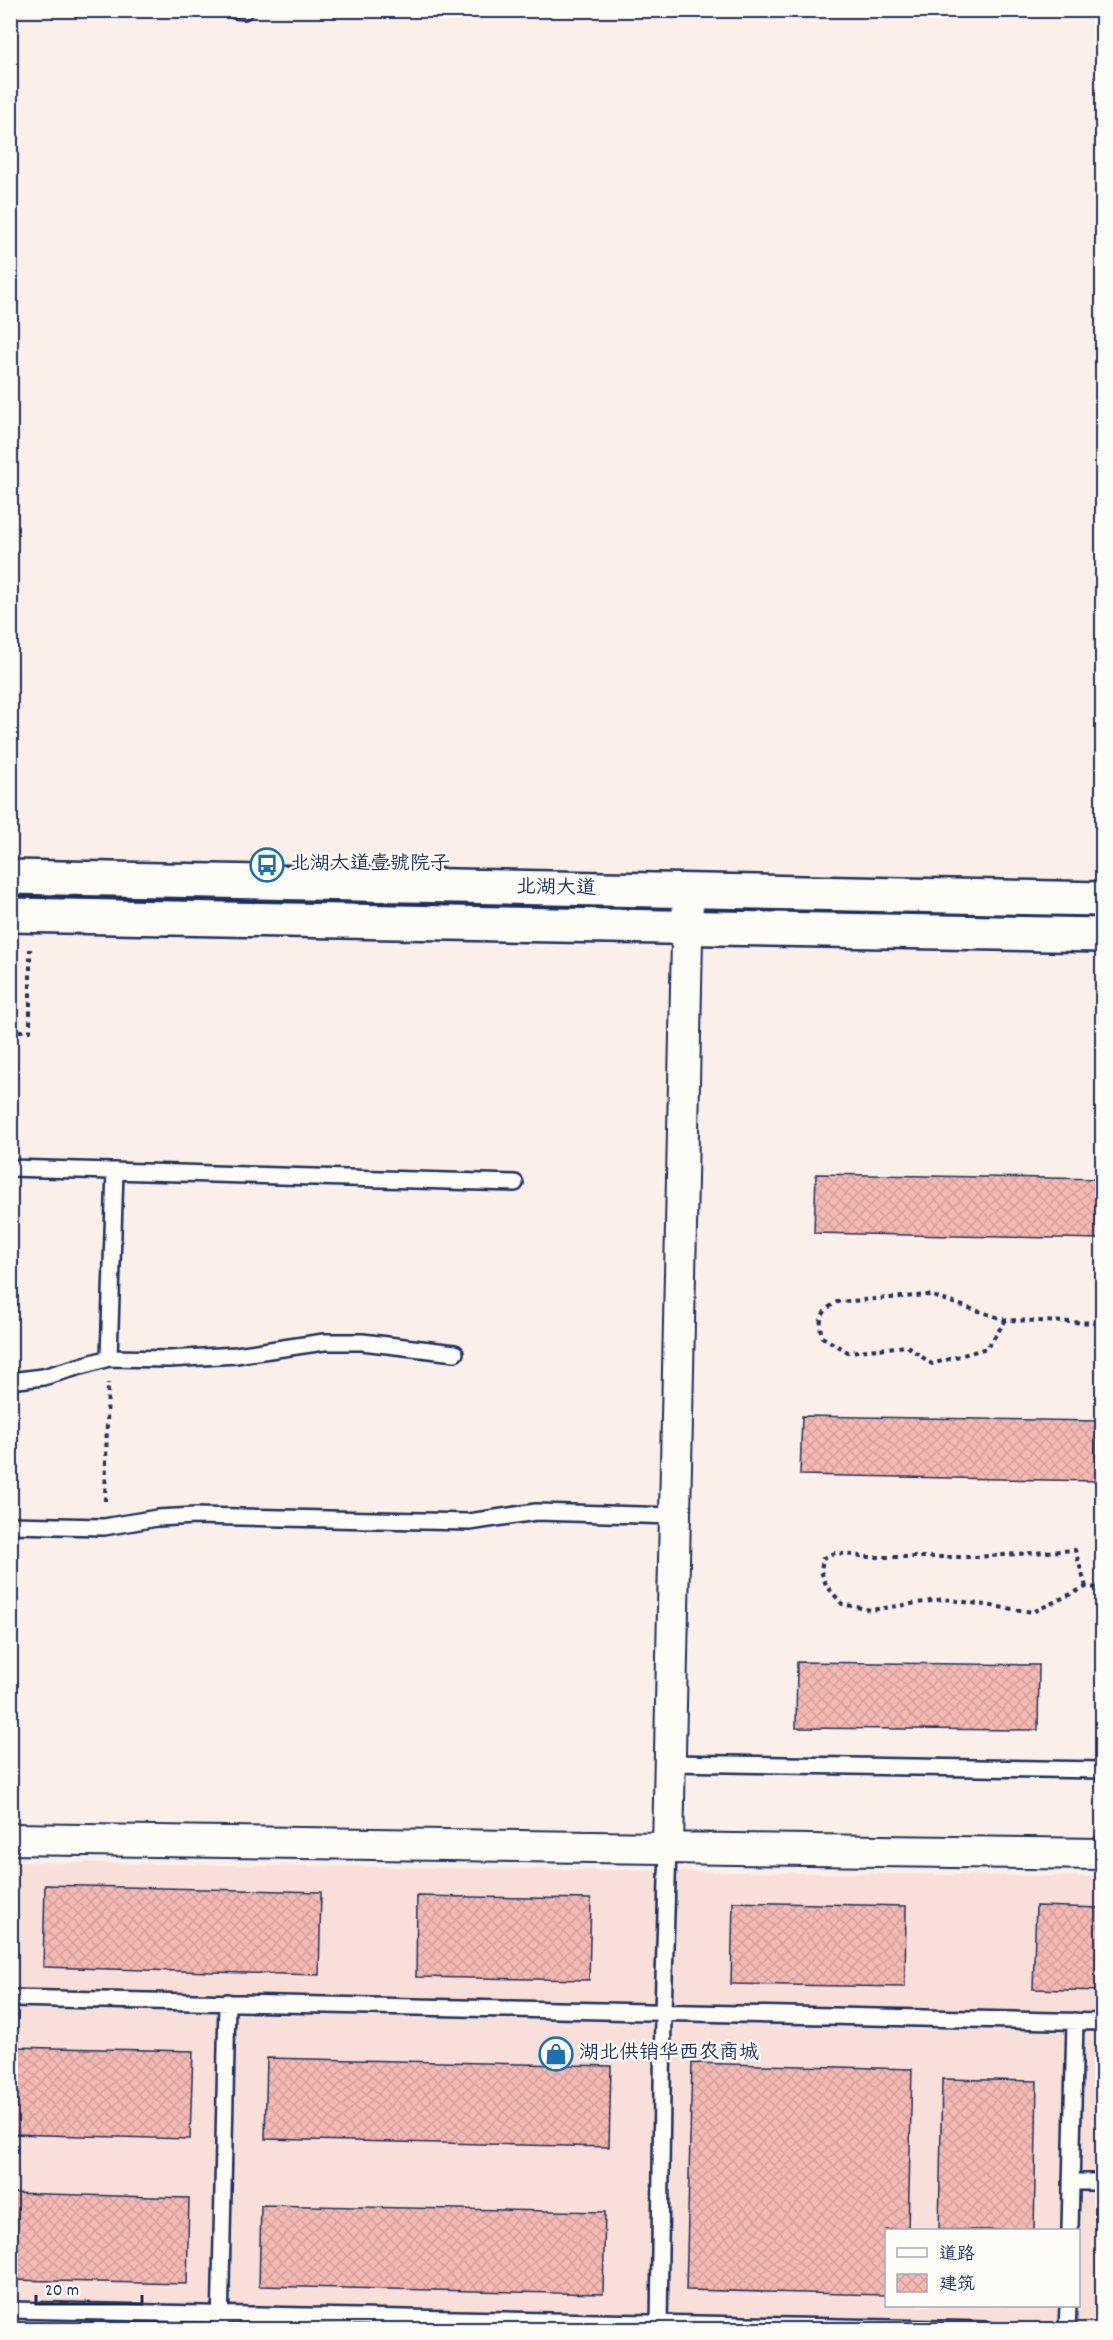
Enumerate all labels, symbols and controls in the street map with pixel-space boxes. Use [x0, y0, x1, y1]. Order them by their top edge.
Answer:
bus stop icon: 北湖大道壹號院子 [249, 847, 285, 883]
place label: 北湖大道壹號院子 [290, 851, 450, 879]
street label: 北湖大道 [516, 874, 596, 904]
shop icon: 湖北供销华西农商城 [538, 2036, 574, 2072]
place label: 湖北供销华西农商城 [579, 2040, 759, 2068]
legend [885, 2229, 1080, 2307]
text: 道路 [939, 2243, 975, 2268]
scale bar [36, 2268, 142, 2306]
text: 建筑 [939, 2273, 975, 2298]
text: 20 m [45, 2279, 79, 2304]

